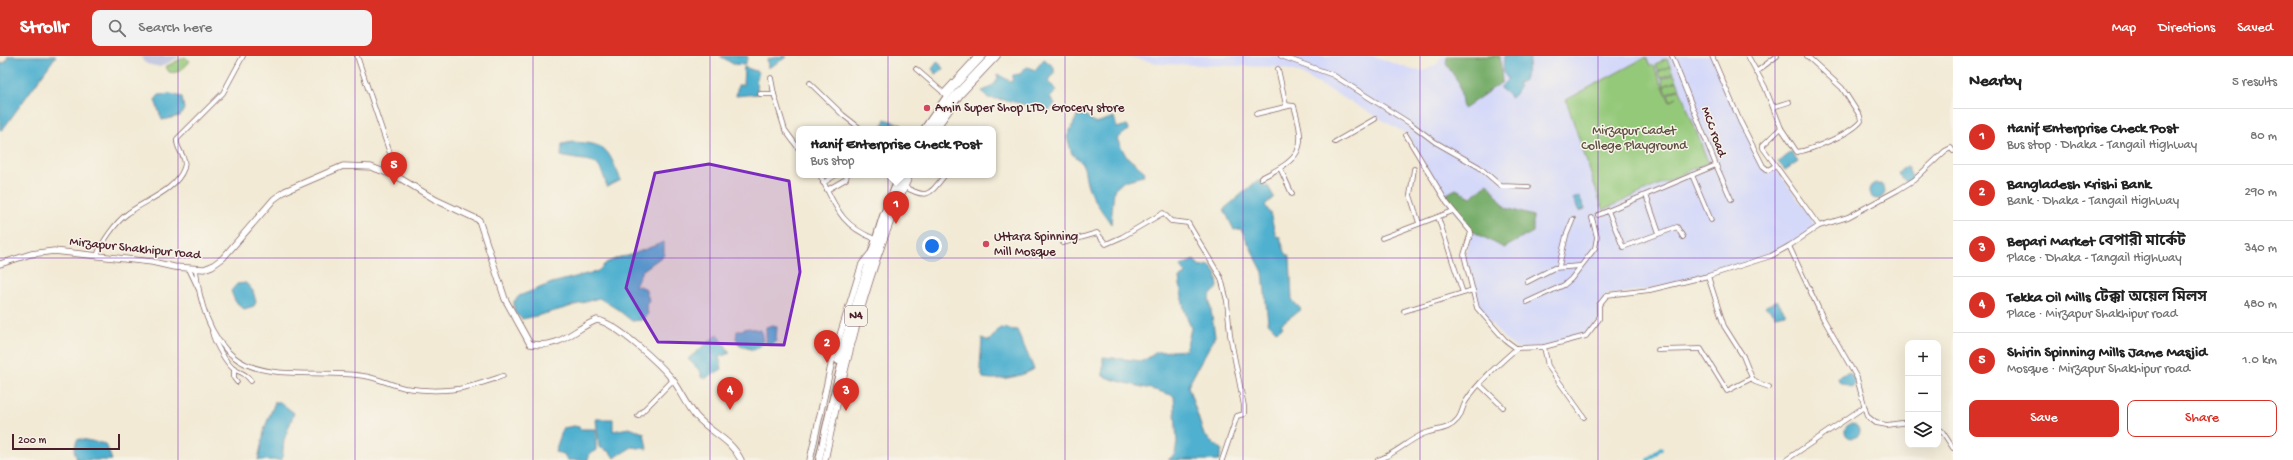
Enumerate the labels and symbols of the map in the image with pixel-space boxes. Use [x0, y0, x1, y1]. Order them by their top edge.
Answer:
place label: Amin Super Shop LTD, Grocery store [935, 101, 1125, 116]
marker: Amin Super Shop LTD, Grocery store [922, 103, 932, 113]
street label: MCC road [1697, 105, 1729, 160]
park label: Mirzapur Cadet College Playground [1581, 124, 1688, 154]
pin: 5 [381, 152, 407, 185]
pin: 1 [883, 191, 909, 224]
place label: Uttara Spinning Mill Mosque [994, 230, 1078, 260]
street label: Mirzapur Shakhipur road [69, 235, 203, 263]
your location [922, 236, 942, 256]
marker: Uttara Spinning Mill Mosque [981, 239, 991, 249]
road number: N4 [845, 306, 867, 326]
pin: 2 [814, 330, 840, 363]
pin: 4 [717, 377, 743, 410]
pin: 3 [833, 378, 859, 411]
scale bar [12, 432, 120, 451]

